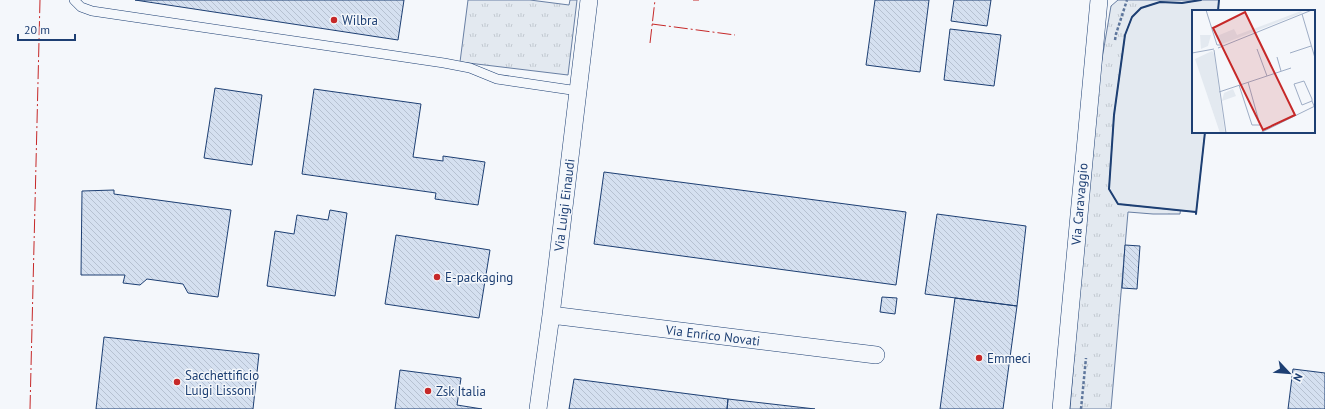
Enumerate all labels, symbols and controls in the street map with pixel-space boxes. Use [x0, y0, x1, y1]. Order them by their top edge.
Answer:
inset map [1192, 10, 1315, 133]
place label: Wilbra [342, 12, 378, 29]
marker: Wilbra [329, 15, 339, 25]
scale bar [18, 16, 75, 42]
text: 20 m [24, 22, 50, 37]
street label: Via Luigi Einaudi [550, 158, 579, 253]
street label: Via Caravaggio [1067, 162, 1092, 247]
place label: E-packaging [445, 269, 513, 286]
marker: E-packaging [432, 272, 442, 282]
street label: Via Enrico Novati [664, 321, 761, 350]
place label: Emmeci [987, 350, 1031, 367]
marker: Emmeci [974, 353, 984, 363]
north arrow [1269, 353, 1309, 393]
place label: Sacchettificio Luigi Lissoni [185, 367, 259, 399]
text: N [1290, 371, 1306, 384]
marker: Sacchettificio Luigi Lissoni [172, 377, 182, 387]
place label: Zsk Italia [436, 383, 486, 400]
marker: Zsk Italia [423, 386, 433, 396]

